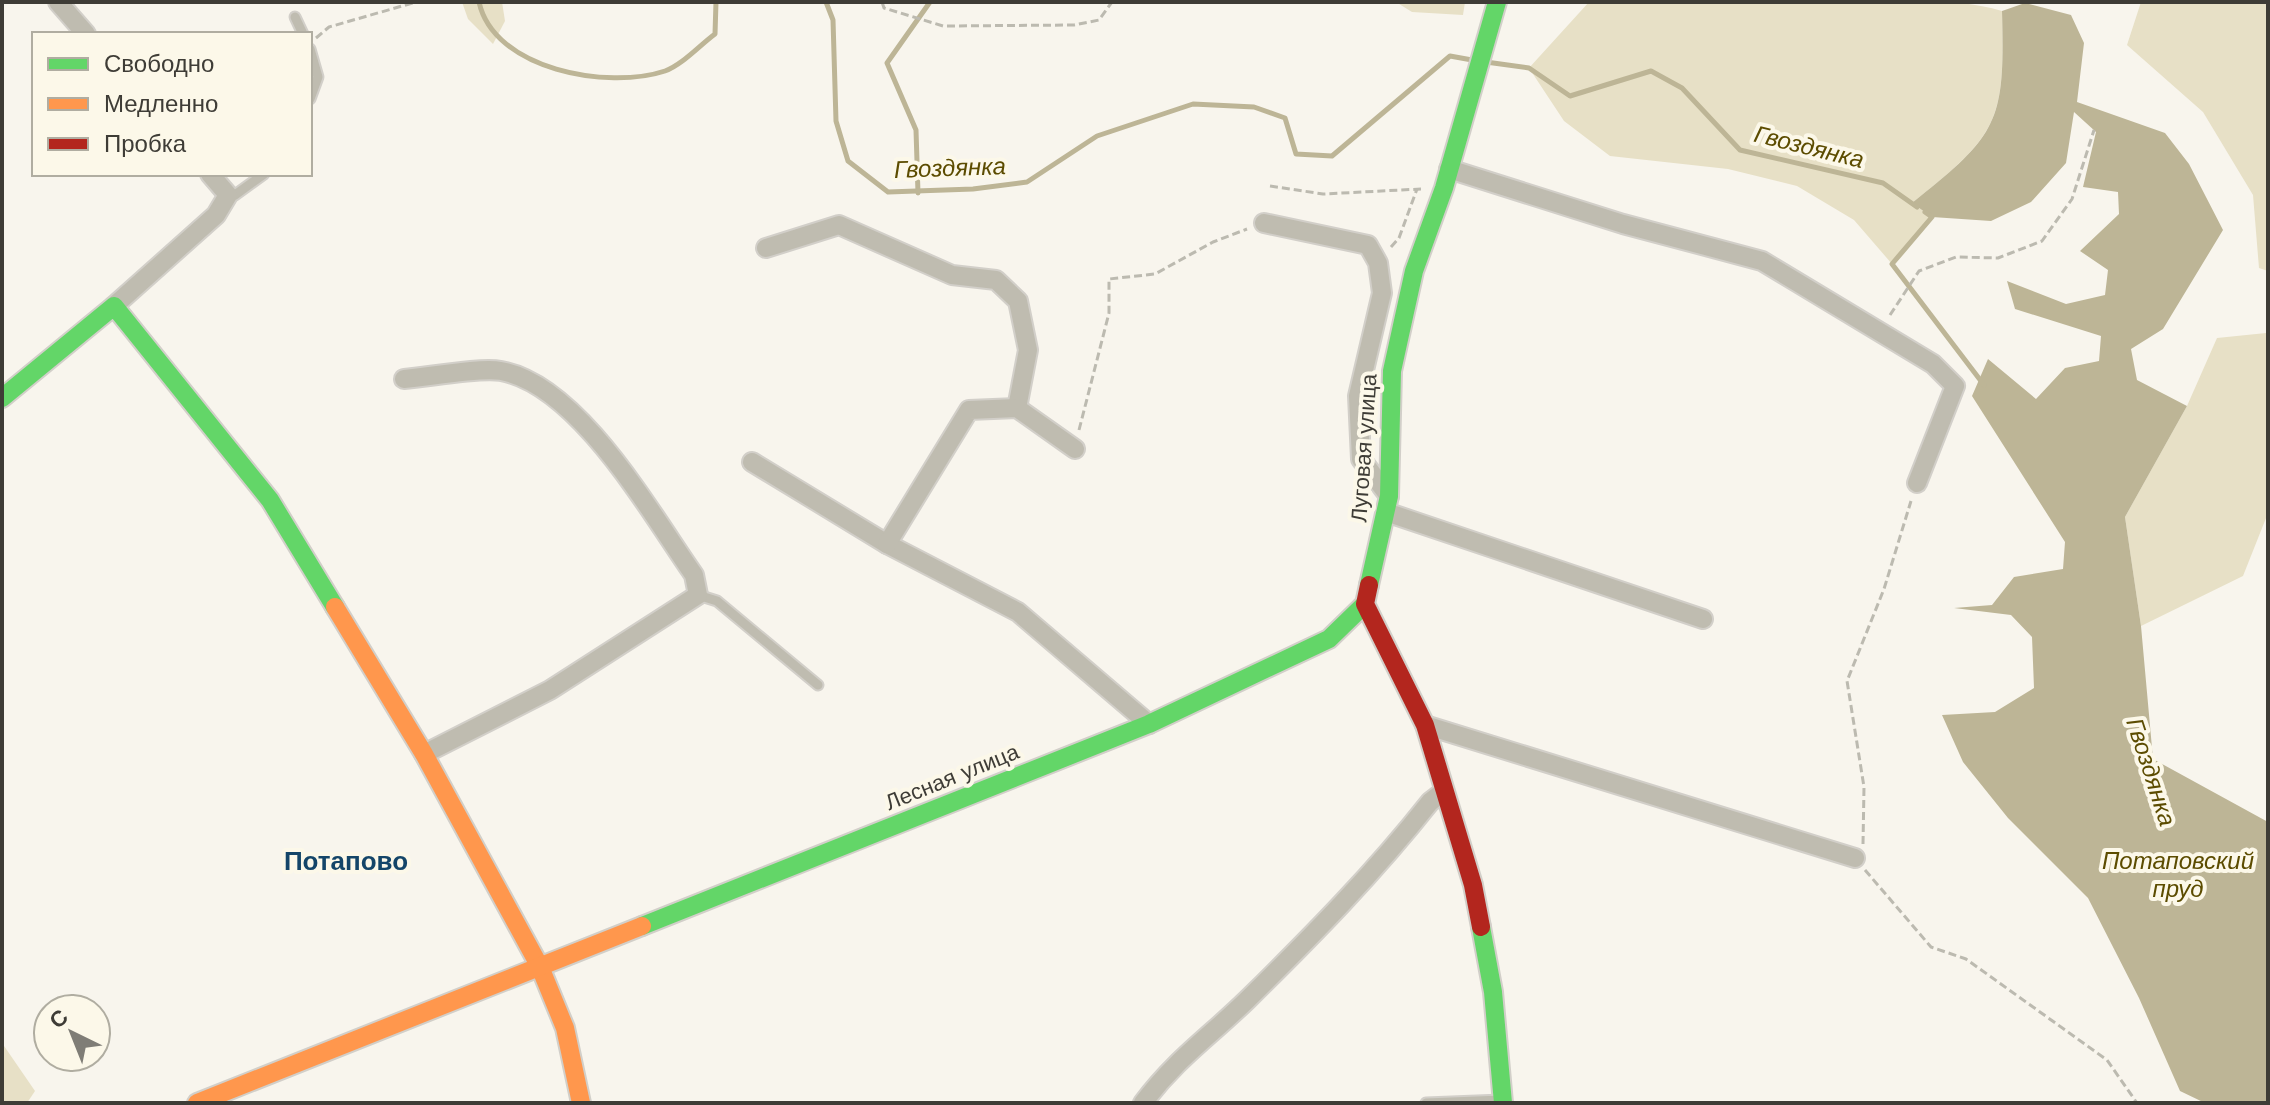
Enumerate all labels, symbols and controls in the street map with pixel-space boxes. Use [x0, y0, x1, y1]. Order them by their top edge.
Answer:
legend [32, 32, 312, 176]
text: Свободно [104, 50, 214, 78]
text: Медленно [104, 90, 218, 118]
water label: Гвоздянка [1751, 120, 1867, 174]
text: Пробка [104, 130, 187, 158]
water label: Гвоздянка [894, 152, 1006, 184]
street label: Луговая улица [1346, 372, 1382, 523]
water label: Гвоздянка [2120, 714, 2182, 830]
street label: Лесная улица [882, 739, 1023, 815]
district label: Потапово [284, 846, 408, 876]
water label: Потаповский пруд [2102, 847, 2254, 903]
north arrow [32, 993, 112, 1073]
text: С [44, 1004, 73, 1033]

